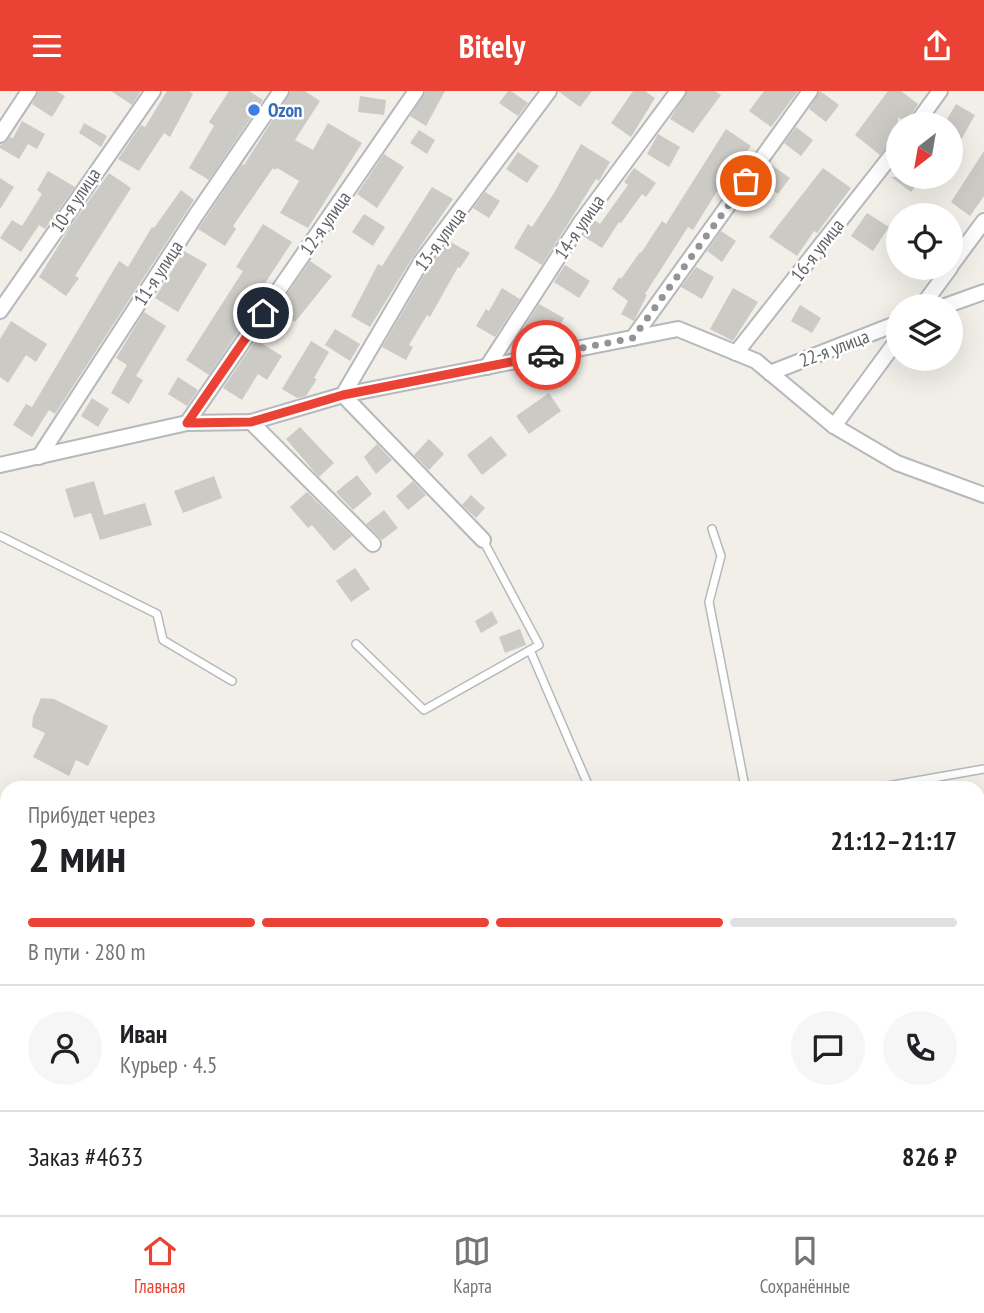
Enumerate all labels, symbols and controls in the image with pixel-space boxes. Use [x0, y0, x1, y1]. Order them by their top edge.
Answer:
text: Bitely [459, 25, 525, 67]
icon: menu [28, 27, 66, 65]
icon: share [918, 27, 956, 65]
place label: Ozon [268, 98, 302, 122]
marker: Ozon [246, 102, 262, 118]
north arrow [886, 112, 962, 189]
map controls [886, 112, 963, 371]
pin [716, 151, 776, 211]
icon: bag [727, 162, 765, 200]
street label: 10-я улица [45, 163, 105, 237]
street label: 12-я улица [294, 186, 356, 260]
street label: 14-я улица [549, 190, 609, 264]
street label: 13-я улица [409, 202, 471, 276]
button: locate [886, 203, 963, 280]
street label: 16-я улица [785, 214, 849, 286]
street label: 11-я улица [128, 236, 188, 310]
pin [233, 283, 293, 343]
icon: home [244, 294, 282, 332]
button: layers [886, 294, 963, 371]
courier [511, 320, 581, 390]
street label: 22-я улица [796, 324, 872, 372]
icon: car [527, 336, 565, 374]
text: Прибудет через [28, 800, 156, 829]
text: 21:12–21:17 [830, 824, 957, 857]
text: 2 мин [28, 825, 126, 885]
text: В пути · 280 m [28, 937, 145, 966]
button: person [28, 1011, 102, 1085]
button: chat [791, 1011, 865, 1085]
button: phone [883, 1011, 957, 1085]
text: Иван [120, 1017, 167, 1050]
text: Курьер · 4.5 [120, 1050, 217, 1079]
text: Заказ #4633 [28, 1140, 143, 1173]
text: 826 ₽ [902, 1140, 957, 1173]
tab: Главная [134, 1232, 185, 1298]
tab: Карта [453, 1232, 492, 1298]
tab: Сохранённые [760, 1232, 850, 1298]

